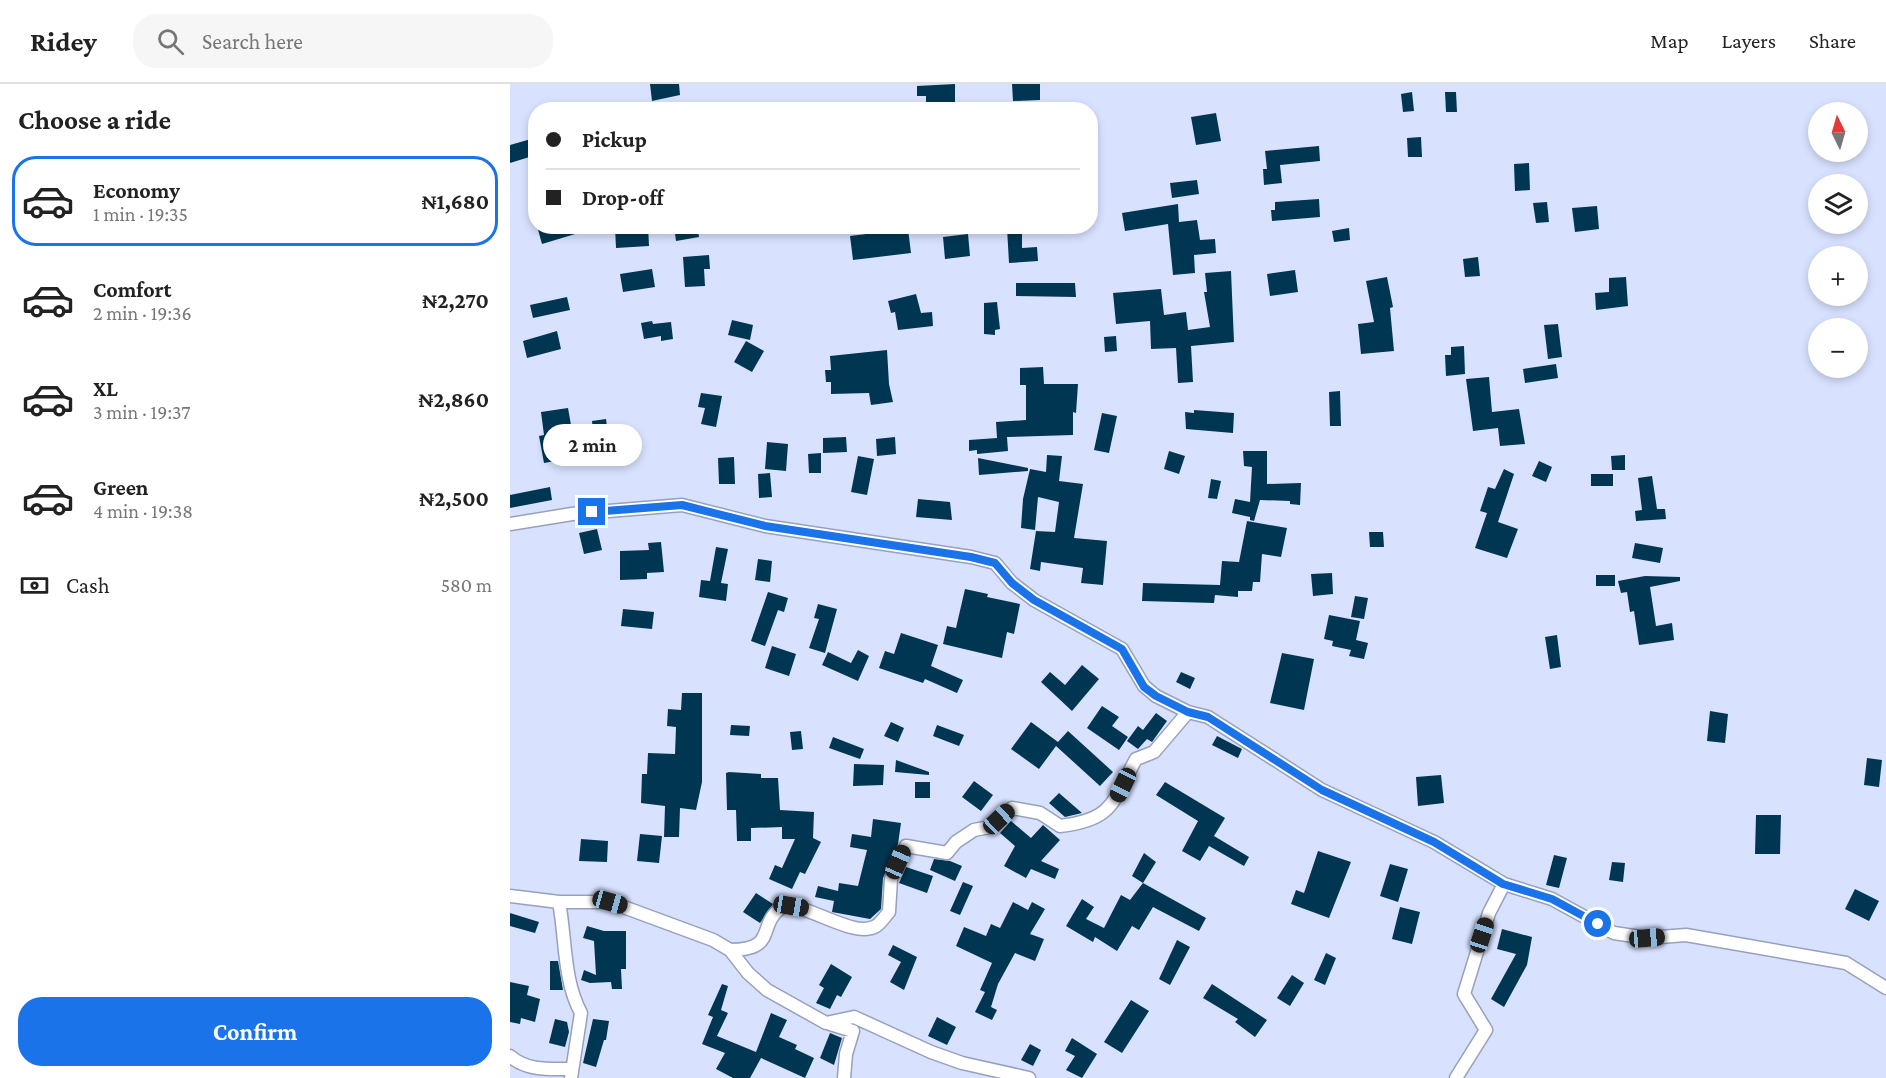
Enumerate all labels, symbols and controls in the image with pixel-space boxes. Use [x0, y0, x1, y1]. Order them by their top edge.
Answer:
search box [133, 14, 553, 68]
icon: search [154, 25, 187, 58]
text: Ridey [30, 26, 97, 57]
text: Search here [202, 29, 303, 54]
text: Map [1650, 29, 1689, 53]
text: Layers [1722, 29, 1776, 53]
text: Share [1809, 29, 1856, 53]
north arrow [1808, 102, 1868, 162]
map controls [1808, 102, 1868, 378]
text: Choose a ride [18, 105, 171, 135]
text: Pickup [582, 127, 647, 152]
icon: car [21, 174, 75, 228]
button: layers [1808, 174, 1868, 234]
text: Economy [93, 178, 180, 203]
text: Drop-off [582, 185, 664, 210]
text: ₦1,680 [422, 189, 489, 214]
text: 1 min · 19:35 [93, 203, 188, 225]
button: + [1808, 246, 1868, 306]
icon: car [21, 273, 75, 327]
text: Comfort [93, 277, 171, 302]
text: ₦2,270 [422, 288, 489, 313]
text: 2 min · 19:36 [93, 302, 192, 324]
button: − [1808, 318, 1868, 378]
icon: car [21, 372, 75, 426]
text: XL [93, 376, 118, 401]
text: ₦2,860 [418, 387, 489, 412]
text: 3 min · 19:37 [93, 401, 190, 423]
callout: 2 min [542, 425, 642, 467]
text: 2 min [568, 434, 617, 456]
icon: car [21, 471, 75, 525]
text: Green [93, 475, 149, 500]
text: ₦2,500 [419, 486, 489, 511]
route end [578, 498, 605, 525]
text: 4 min · 19:38 [93, 500, 193, 522]
icon: cash [18, 569, 51, 602]
text: Cash [66, 573, 110, 598]
text: 580 m [441, 574, 492, 596]
car [1107, 765, 1139, 805]
car [980, 800, 1018, 838]
car [882, 842, 914, 882]
car [590, 888, 630, 916]
car [772, 894, 810, 918]
route start [1584, 910, 1611, 937]
car [1468, 915, 1496, 955]
car [1628, 927, 1666, 949]
button: Confirm [18, 997, 492, 1066]

